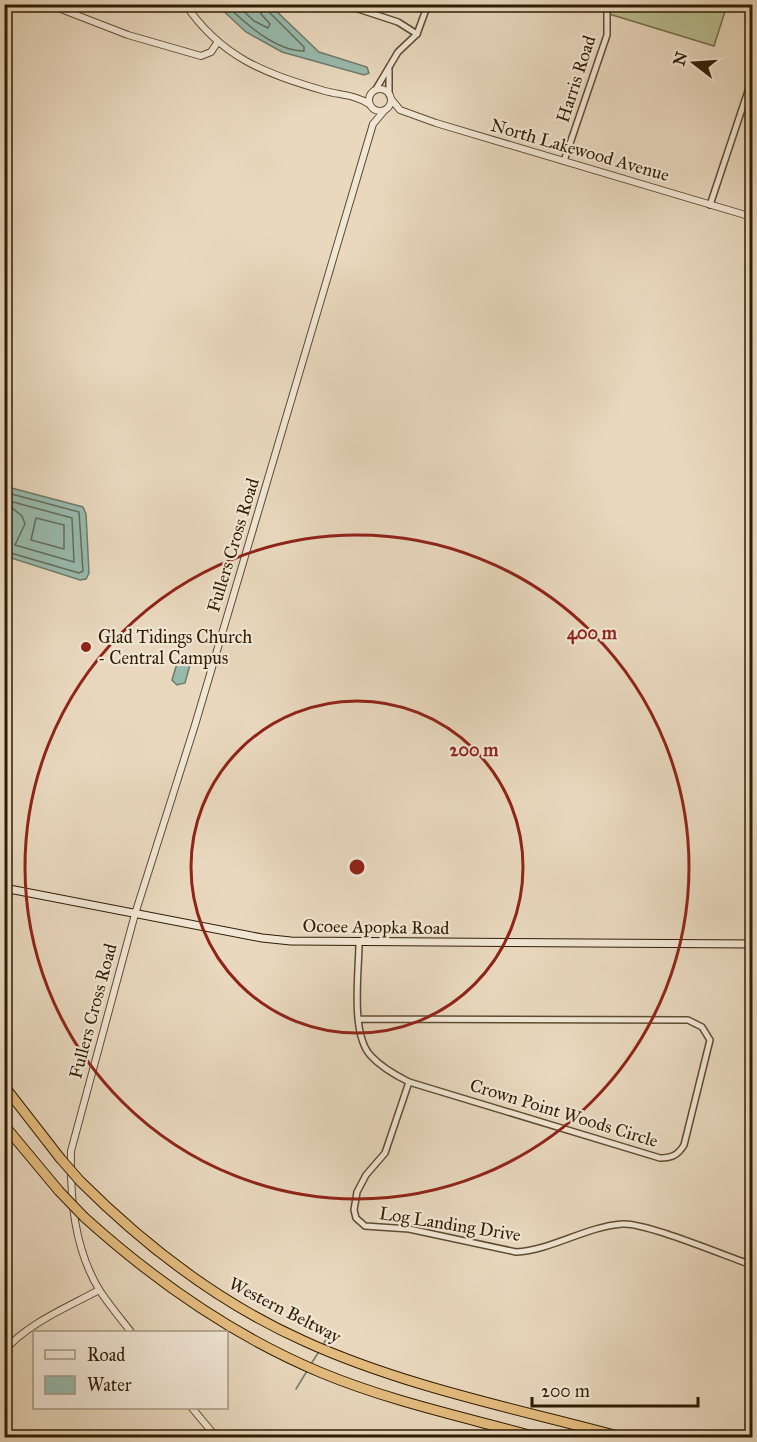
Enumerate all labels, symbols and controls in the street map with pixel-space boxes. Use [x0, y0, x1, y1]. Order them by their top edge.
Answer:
street label: Harris Road [552, 33, 600, 125]
north arrow [664, 33, 724, 93]
text: N [669, 49, 691, 68]
street label: North Lakewood Avenue [488, 114, 672, 186]
street label: Fullers Cross Road [202, 475, 264, 615]
text: 400 m [567, 622, 618, 645]
place label: Glad Tidings Church - Central Campus [98, 626, 252, 669]
marker: Glad Tidings Church - Central Campus [79, 640, 93, 654]
text: 200 m [450, 739, 499, 761]
centre of rings [347, 857, 367, 877]
street label: Ocoee Apopka Road [302, 915, 450, 939]
street label: Fullers Cross Road [64, 941, 122, 1081]
street label: Crown Point Woods Circle [467, 1074, 661, 1152]
street label: Log Landing Drive [377, 1202, 522, 1247]
street label: Western Beltway [225, 1272, 345, 1348]
legend [33, 1331, 228, 1409]
text: Road [87, 1344, 125, 1366]
scale bar [532, 1370, 698, 1408]
text: Water [87, 1374, 132, 1396]
text: 200 m [541, 1380, 590, 1402]

